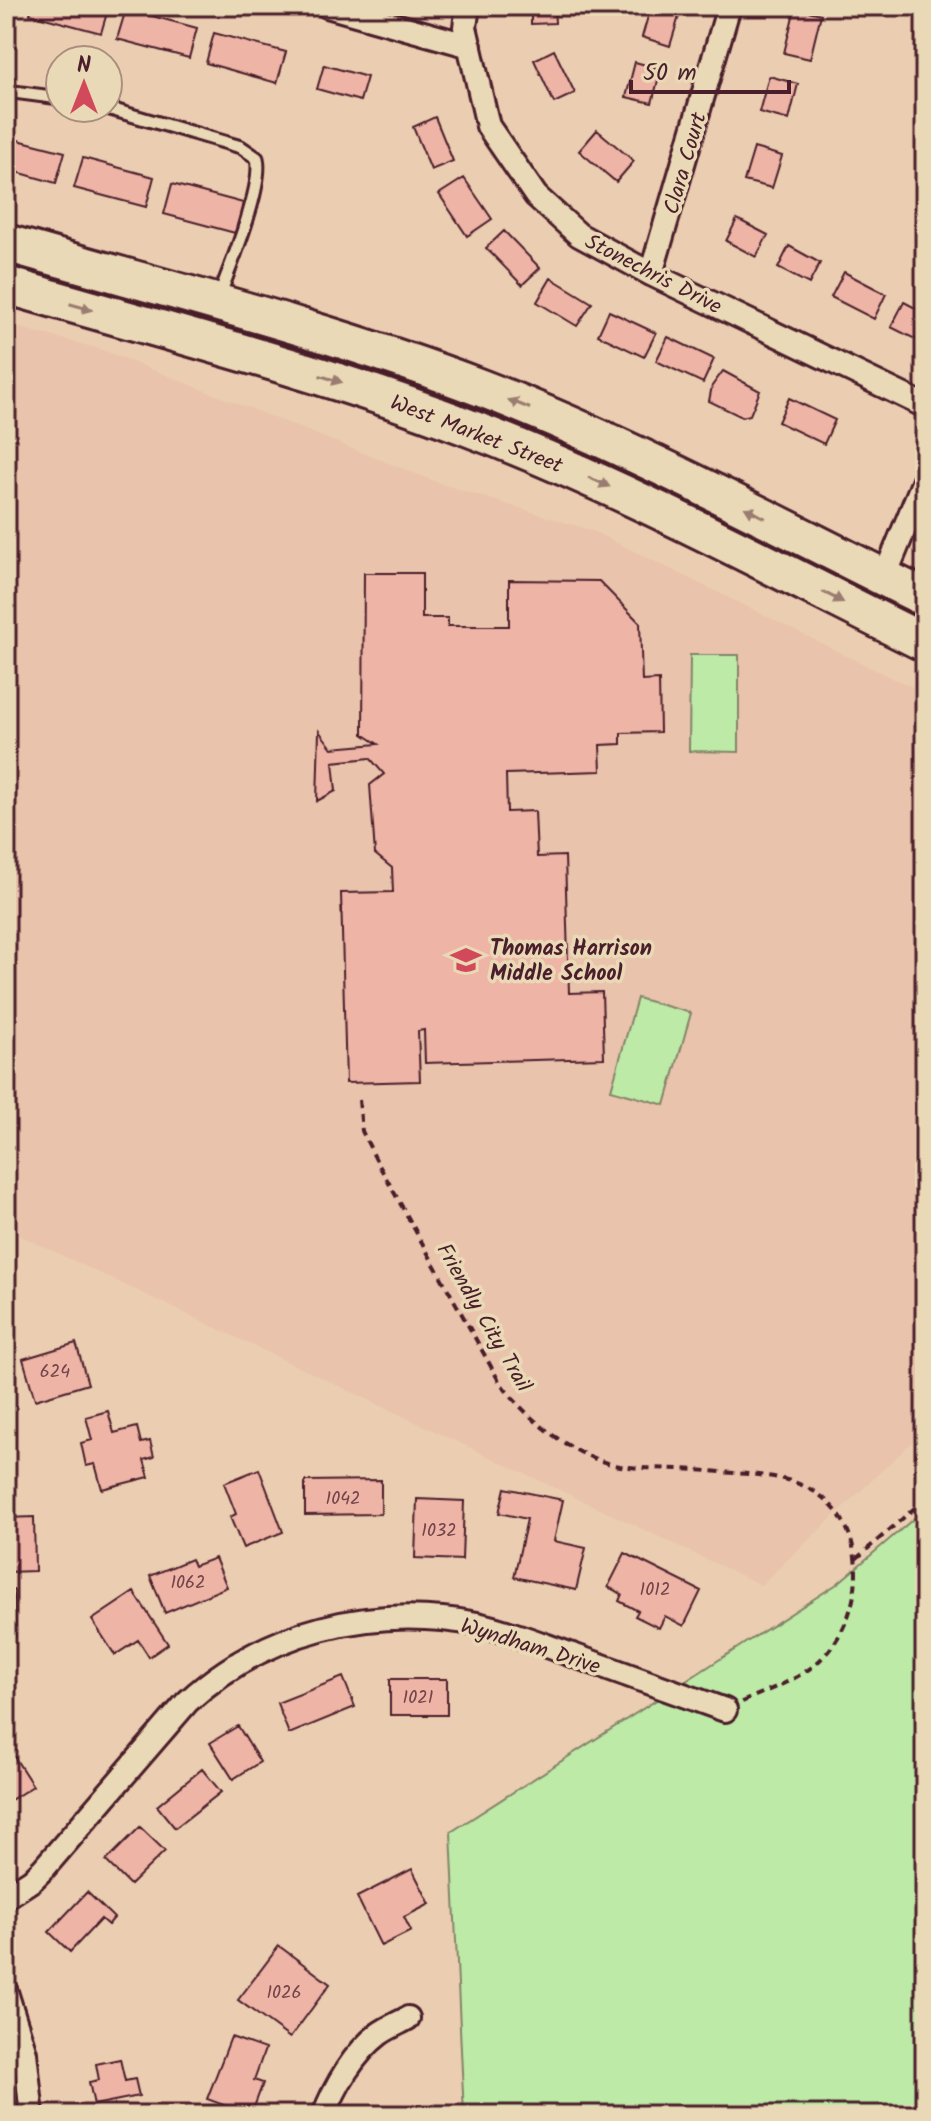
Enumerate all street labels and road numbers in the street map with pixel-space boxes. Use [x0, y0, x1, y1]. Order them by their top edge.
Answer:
street label: Clara Court [655, 108, 718, 219]
street label: Stonechris Drive [578, 226, 728, 325]
street label: West Market Street [385, 386, 568, 484]
street label: Friendly City Trail [426, 1237, 540, 1400]
street label: Wyndham Drive [456, 1610, 605, 1685]

